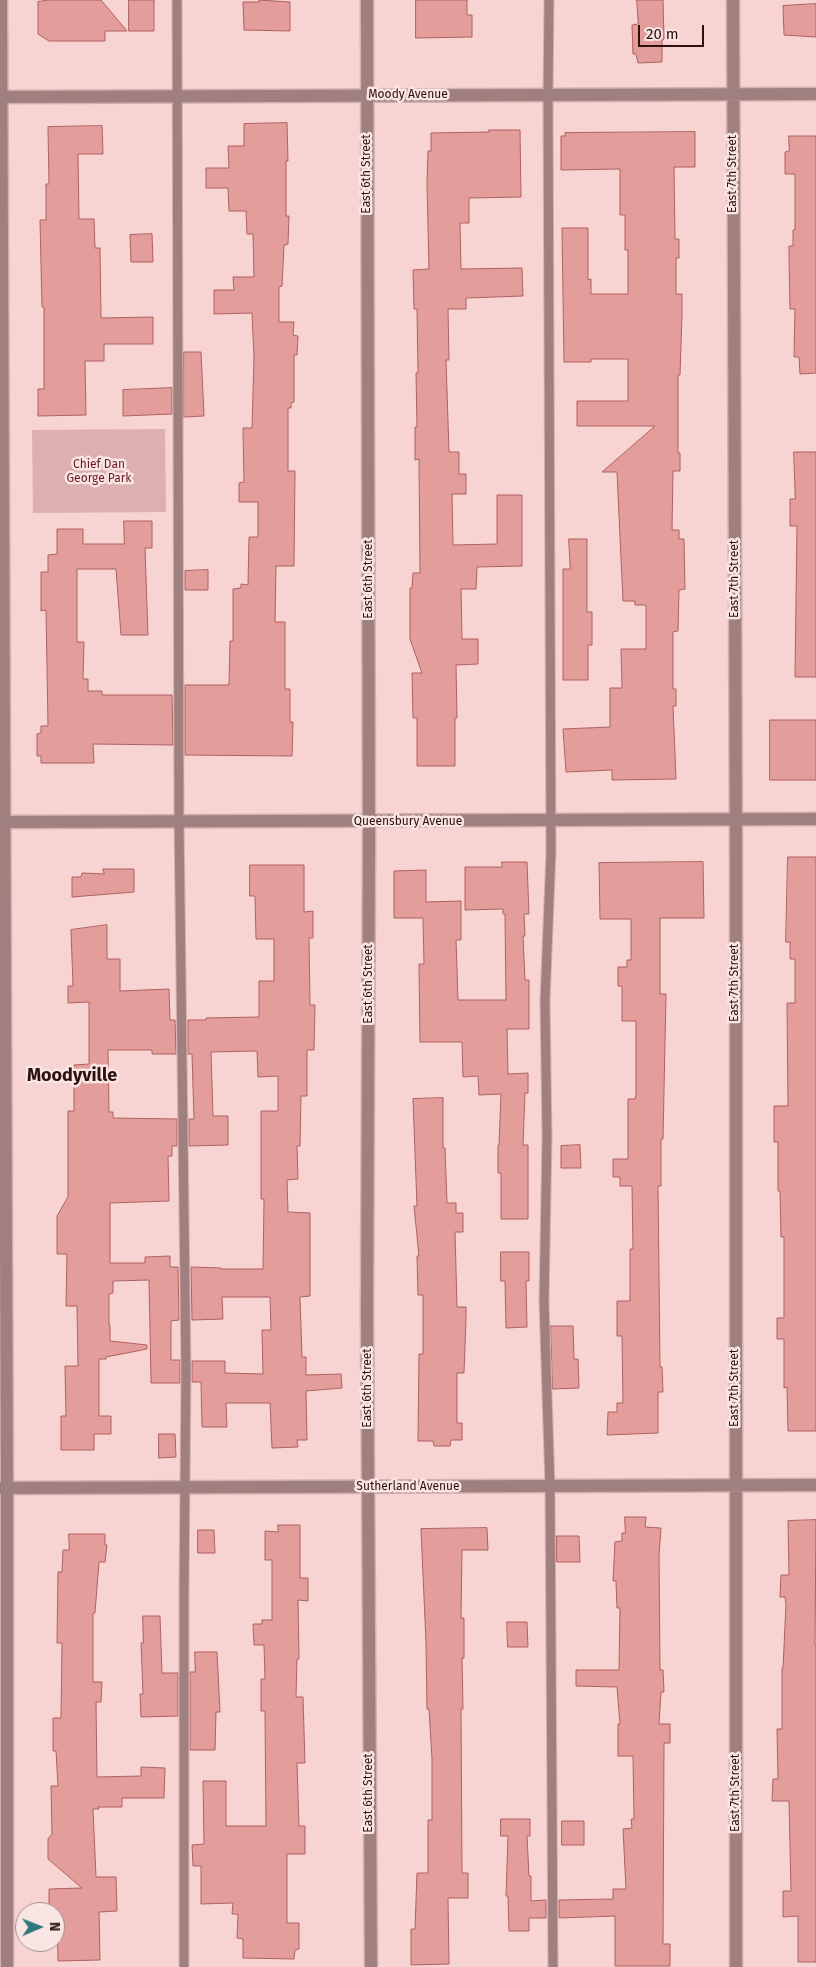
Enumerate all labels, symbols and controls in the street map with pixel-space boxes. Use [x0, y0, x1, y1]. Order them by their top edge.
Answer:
scale bar [641, 15, 707, 47]
text: 20 m [646, 25, 679, 43]
street label: Moody Avenue [368, 88, 448, 102]
street label: East 6th Street [360, 134, 374, 214]
street label: East 7th Street [726, 135, 740, 213]
park label: Chief Dan George Park [67, 458, 131, 486]
street label: East 6th Street [362, 539, 376, 619]
street label: East 7th Street [728, 540, 742, 618]
street label: Queensbury Avenue [354, 815, 462, 829]
street label: East 6th Street [362, 944, 376, 1024]
street label: East 7th Street [728, 944, 742, 1022]
district label: Moodyville [27, 1065, 117, 1087]
street label: East 6th Street [361, 1348, 375, 1428]
street label: East 7th Street [728, 1349, 742, 1427]
street label: Sutherland Avenue [356, 1480, 460, 1494]
street label: East 6th Street [362, 1753, 376, 1833]
street label: East 7th Street [729, 1754, 743, 1832]
north arrow [15, 1902, 65, 1952]
text: N [46, 1922, 63, 1932]

